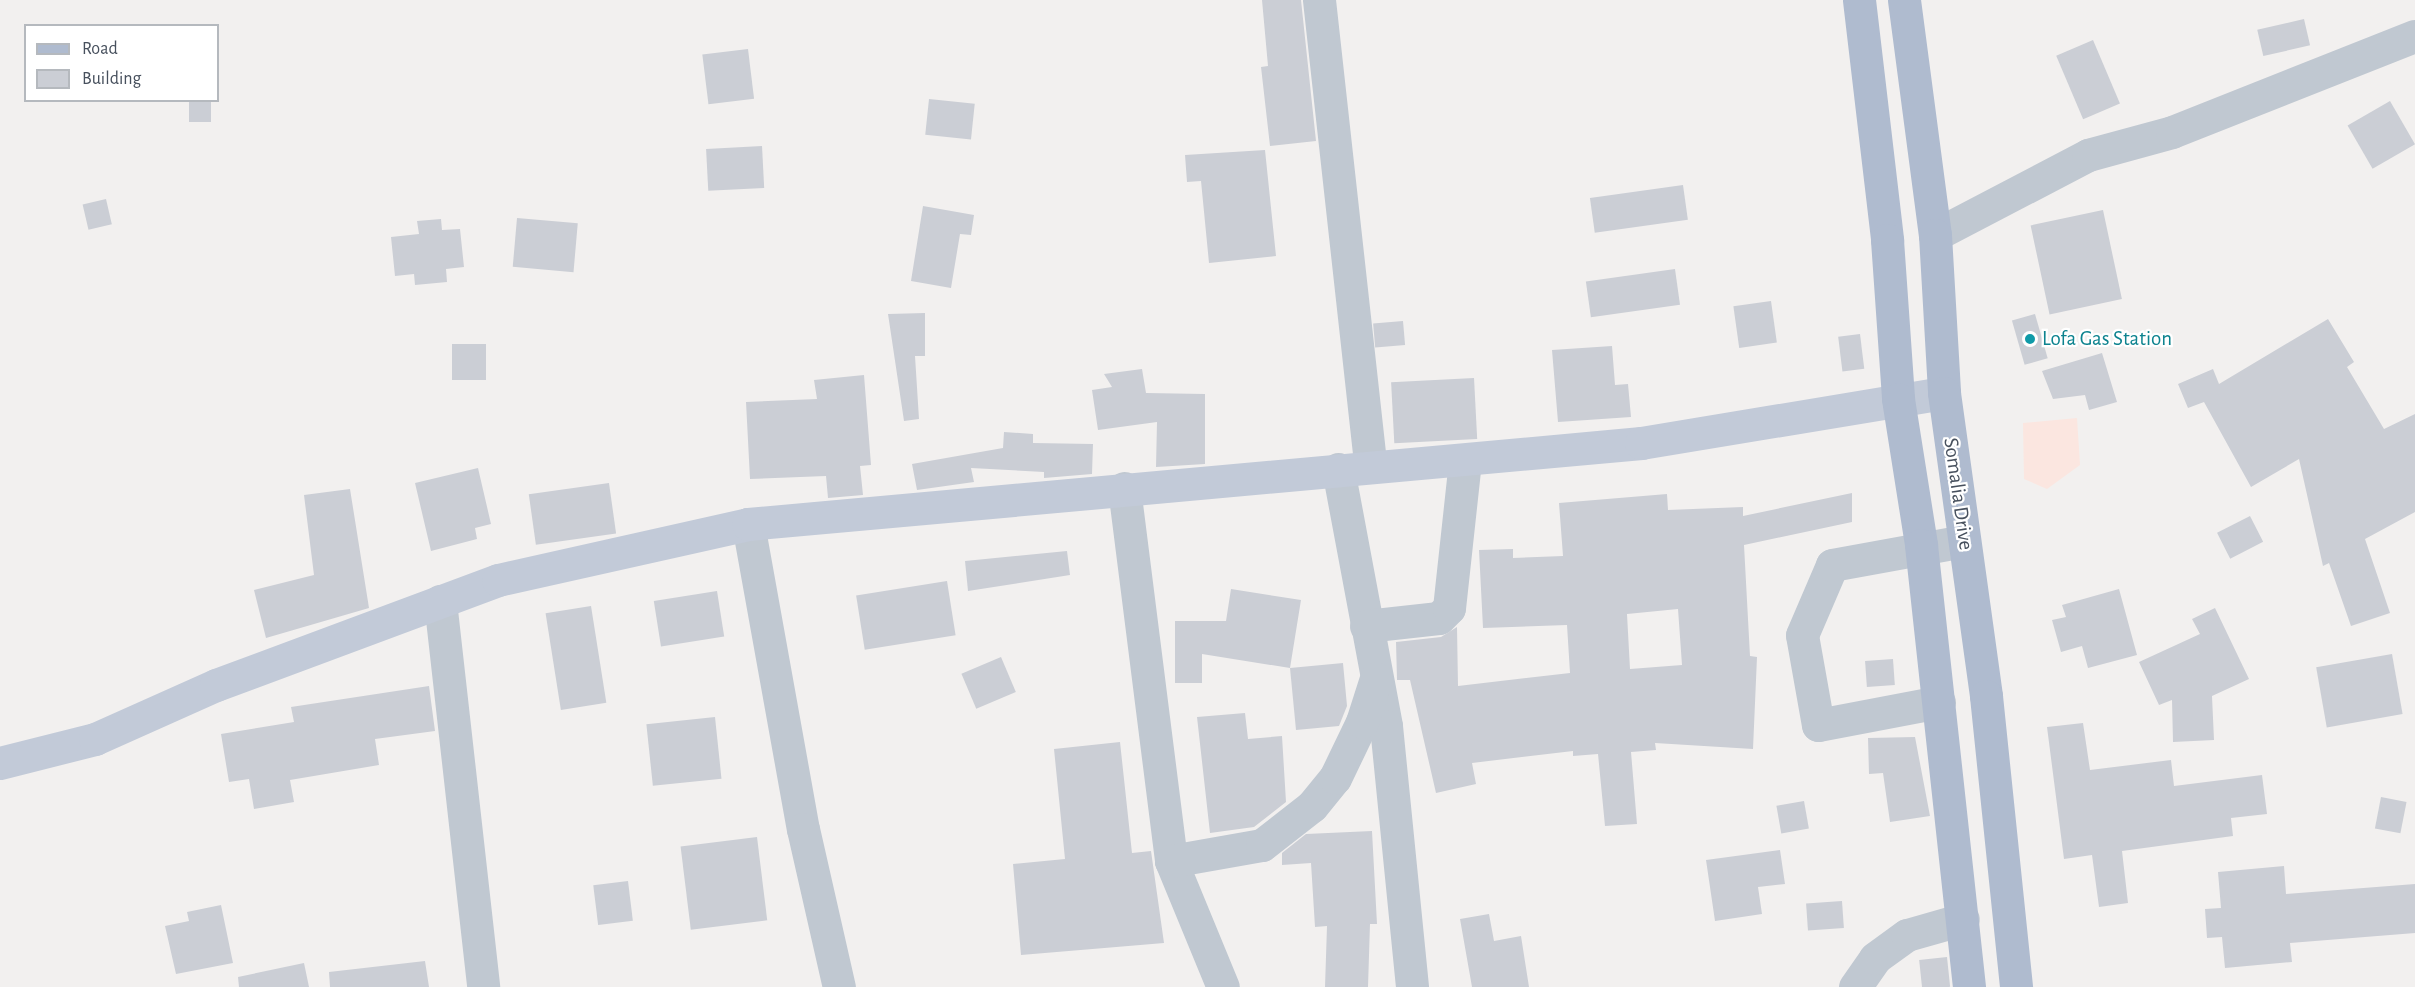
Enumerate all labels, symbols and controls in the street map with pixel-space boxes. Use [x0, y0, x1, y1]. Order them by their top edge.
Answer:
legend [24, 24, 219, 102]
text: Road [82, 40, 118, 58]
text: Building [82, 70, 141, 88]
place label: Lofa Gas Station [2042, 326, 2172, 352]
marker: Lofa Gas Station [2023, 332, 2037, 346]
street label: Somalia Drive [1938, 436, 1978, 552]

